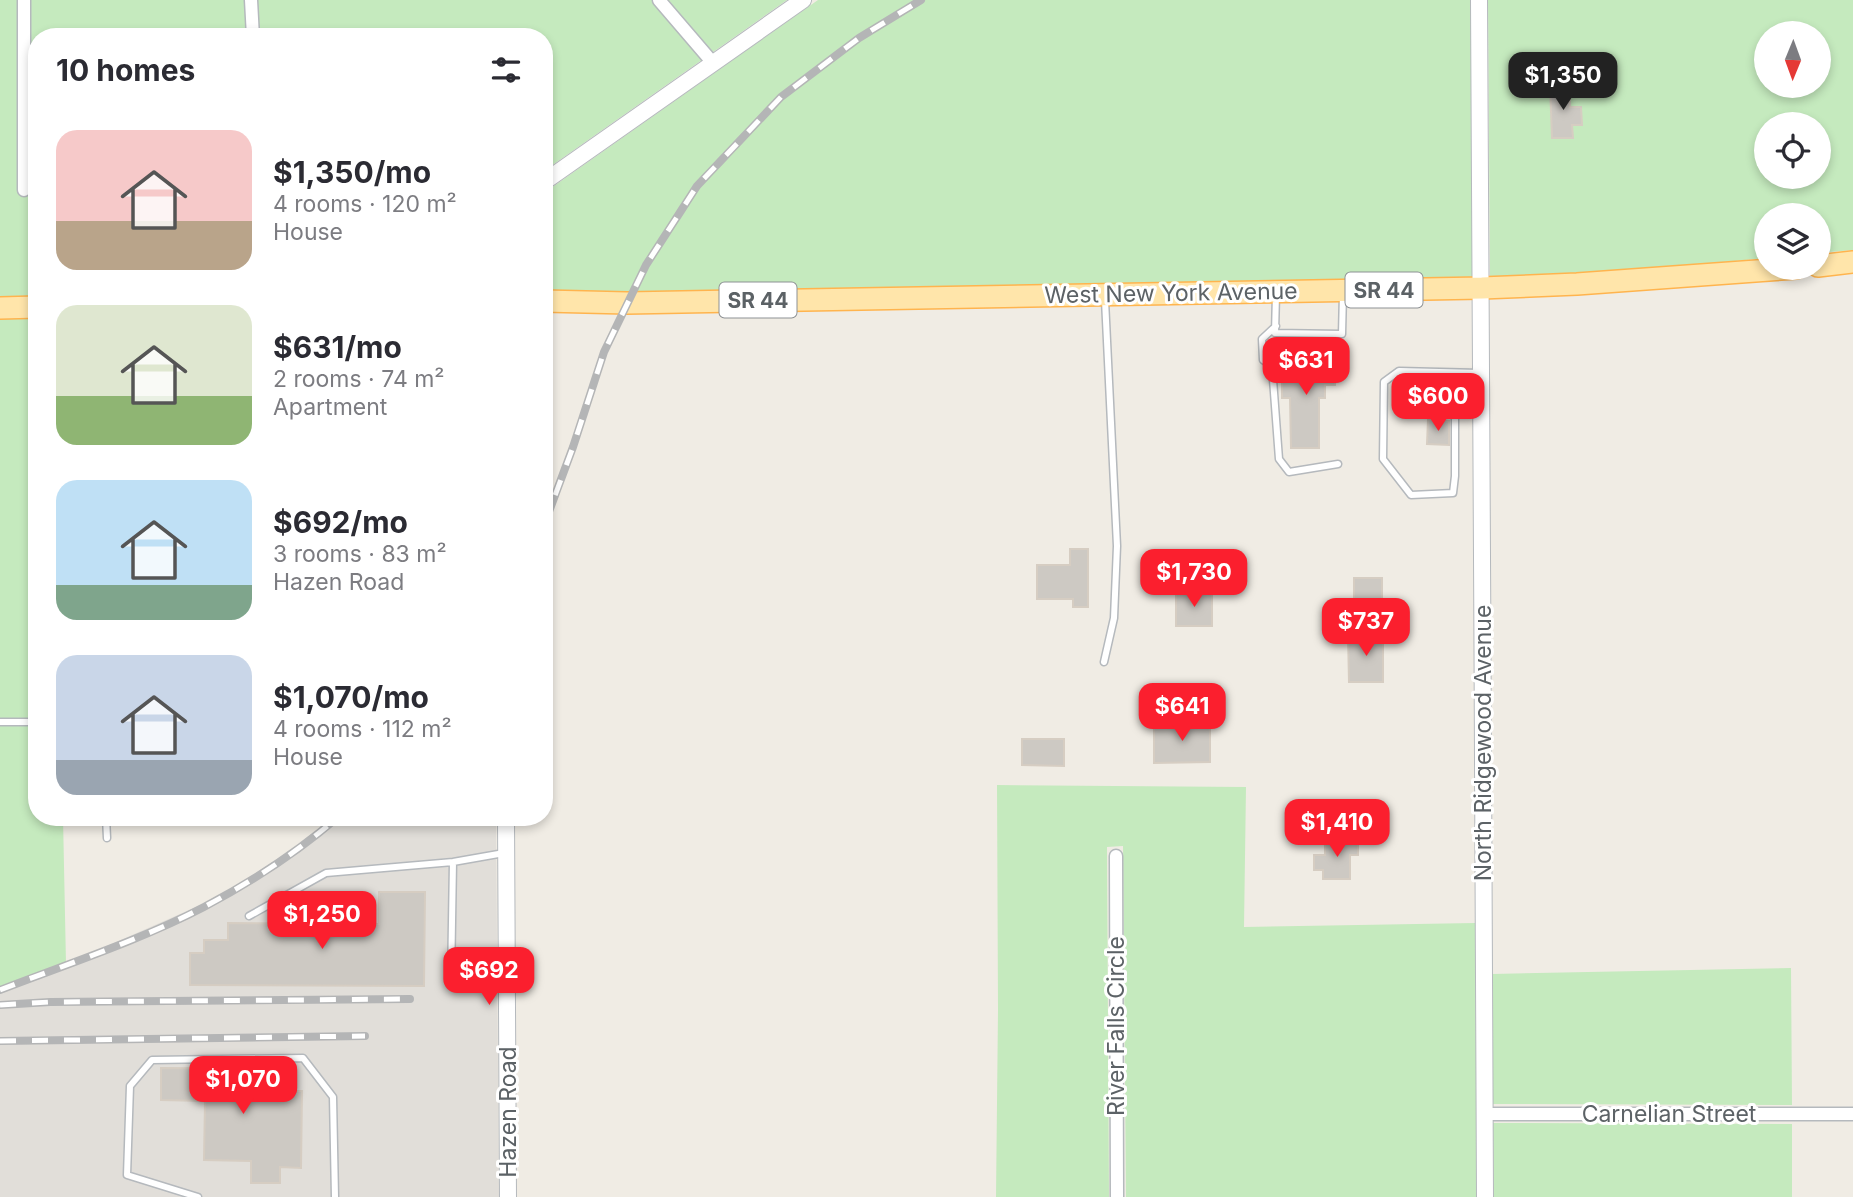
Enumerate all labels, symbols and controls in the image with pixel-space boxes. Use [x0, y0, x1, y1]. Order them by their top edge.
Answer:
north arrow [1754, 21, 1830, 98]
map controls [1754, 21, 1831, 280]
icon: filters [487, 51, 525, 89]
text: 10 homes [56, 52, 195, 88]
pin: $1,350 [1506, 52, 1620, 112]
text: $1,350 [1524, 61, 1602, 89]
button: locate [1754, 112, 1831, 189]
text: $1,350/mo [273, 154, 431, 190]
icon: home [112, 158, 196, 242]
text: 4 rooms · 120 m² [273, 190, 457, 218]
button: layers [1754, 203, 1831, 280]
text: House [273, 218, 343, 246]
road number: SR 44 [1346, 272, 1422, 308]
street label: West New York Avenue [1044, 277, 1298, 309]
road number: SR 44 [720, 282, 796, 318]
text: $631/mo [273, 329, 402, 365]
icon: home [112, 333, 196, 417]
pin: $631 [1265, 338, 1347, 397]
text: $631 [1279, 346, 1333, 374]
text: 2 rooms · 74 m² [273, 365, 445, 393]
pin: $600 [1397, 374, 1479, 433]
text: $600 [1407, 382, 1469, 410]
text: Apartment [273, 393, 387, 421]
text: $692/mo [273, 504, 408, 540]
icon: home [112, 508, 196, 592]
text: 3 rooms · 83 m² [273, 540, 447, 568]
pin: $1,730 [1137, 550, 1251, 609]
text: $1,730 [1156, 558, 1232, 586]
text: Hazen Road [273, 568, 404, 596]
pin: $737 [1325, 598, 1407, 658]
street label: North Ridgewood Avenue [1469, 605, 1497, 881]
text: $737 [1338, 607, 1394, 635]
text: $1,070/mo [273, 679, 429, 715]
icon: home [112, 683, 196, 767]
pin: $641 [1141, 684, 1223, 743]
text: $641 [1155, 692, 1209, 720]
text: 4 rooms · 112 m² [273, 715, 452, 743]
text: House [273, 743, 343, 771]
pin: $1,410 [1280, 800, 1394, 859]
text: $1,410 [1301, 808, 1373, 836]
pin: $1,250 [265, 892, 379, 951]
text: $1,250 [283, 900, 361, 928]
street label: River Falls Circle [1102, 936, 1130, 1116]
pin: $692 [448, 948, 530, 1007]
text: $692 [459, 956, 519, 984]
street label: Hazen Road [494, 1046, 522, 1178]
pin: $1,070 [186, 1056, 300, 1116]
text: $1,070 [205, 1065, 281, 1093]
street label: Carnelian Street [1582, 1100, 1757, 1128]

